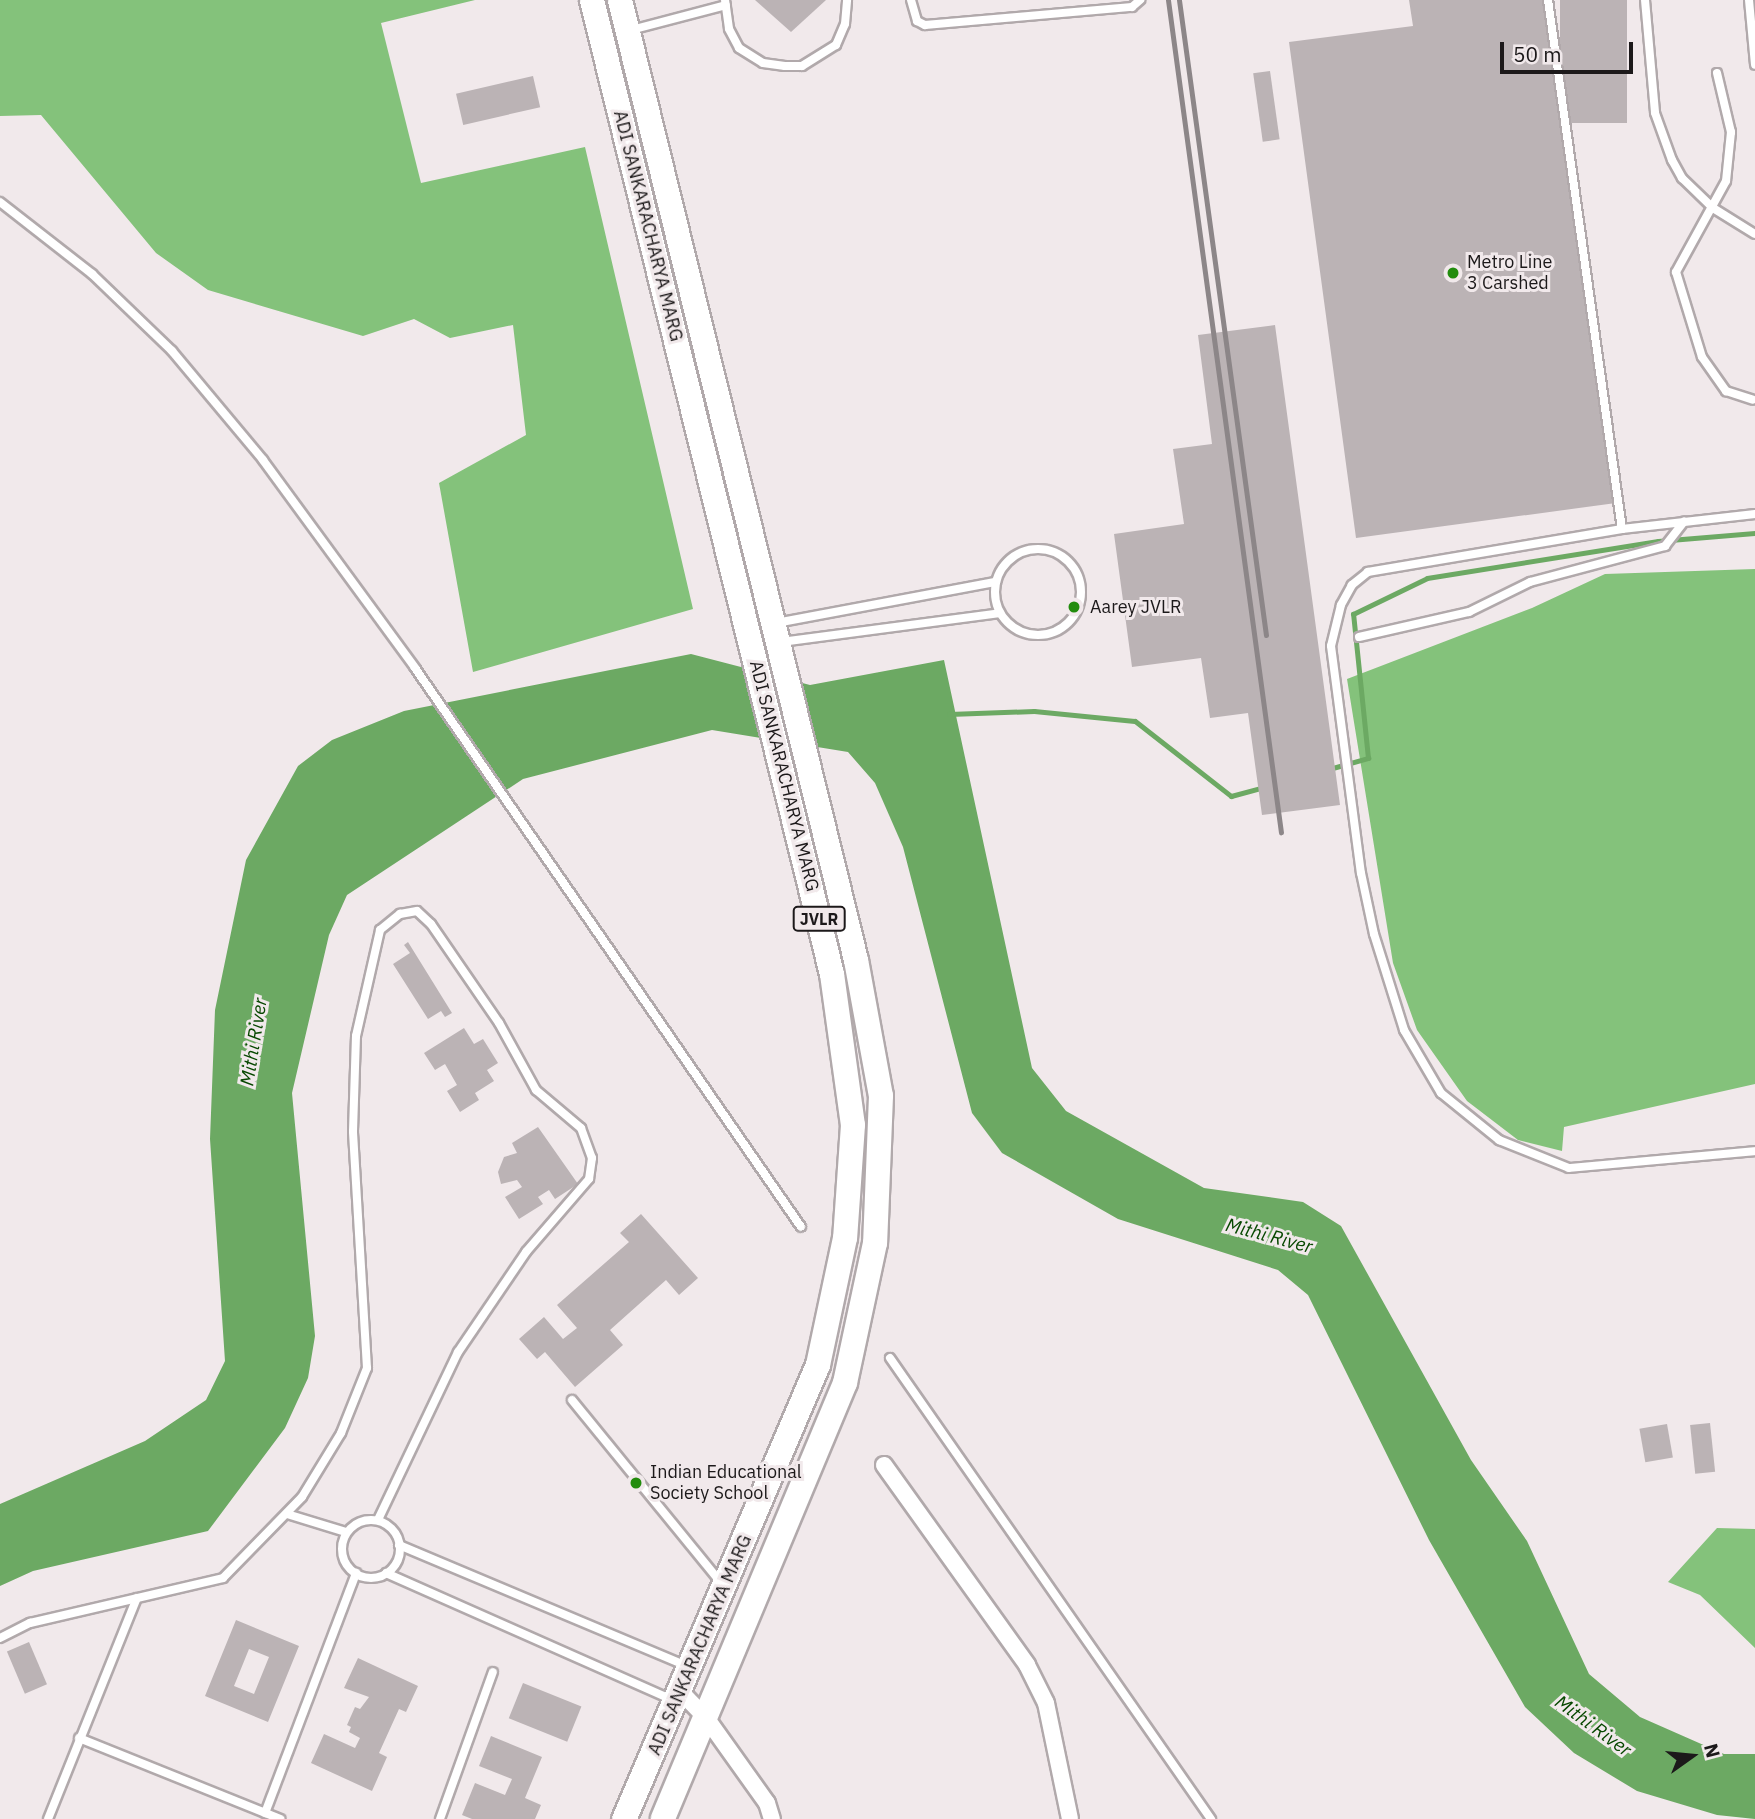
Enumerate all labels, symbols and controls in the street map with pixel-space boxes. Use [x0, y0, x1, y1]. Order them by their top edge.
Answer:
scale bar [1503, 28, 1636, 72]
text: 50 m [1513, 40, 1562, 68]
street label: ADI SANKARACHARYA MARG [609, 108, 687, 344]
place label: Metro Line 3 Carshed [1467, 252, 1552, 294]
marker: Metro Line 3 Carshed [1445, 265, 1461, 281]
place label: Aarey JVLR [1090, 596, 1181, 618]
marker: Aarey JVLR [1064, 597, 1084, 617]
street label: ADI SANKARACHARYA MARG [745, 658, 823, 894]
road number: JVLR [791, 906, 847, 931]
water label: Mithi River [236, 996, 272, 1088]
water label: Mithi River [1223, 1213, 1315, 1259]
place label: Indian Educational Society School [650, 1462, 802, 1504]
marker: Indian Educational Society School [628, 1475, 644, 1491]
street label: ADI SANKARACHARYA MARG [644, 1532, 756, 1758]
water label: Mithi River [1550, 1691, 1636, 1761]
north arrow [1657, 1721, 1727, 1791]
text: N [1699, 1741, 1726, 1760]

